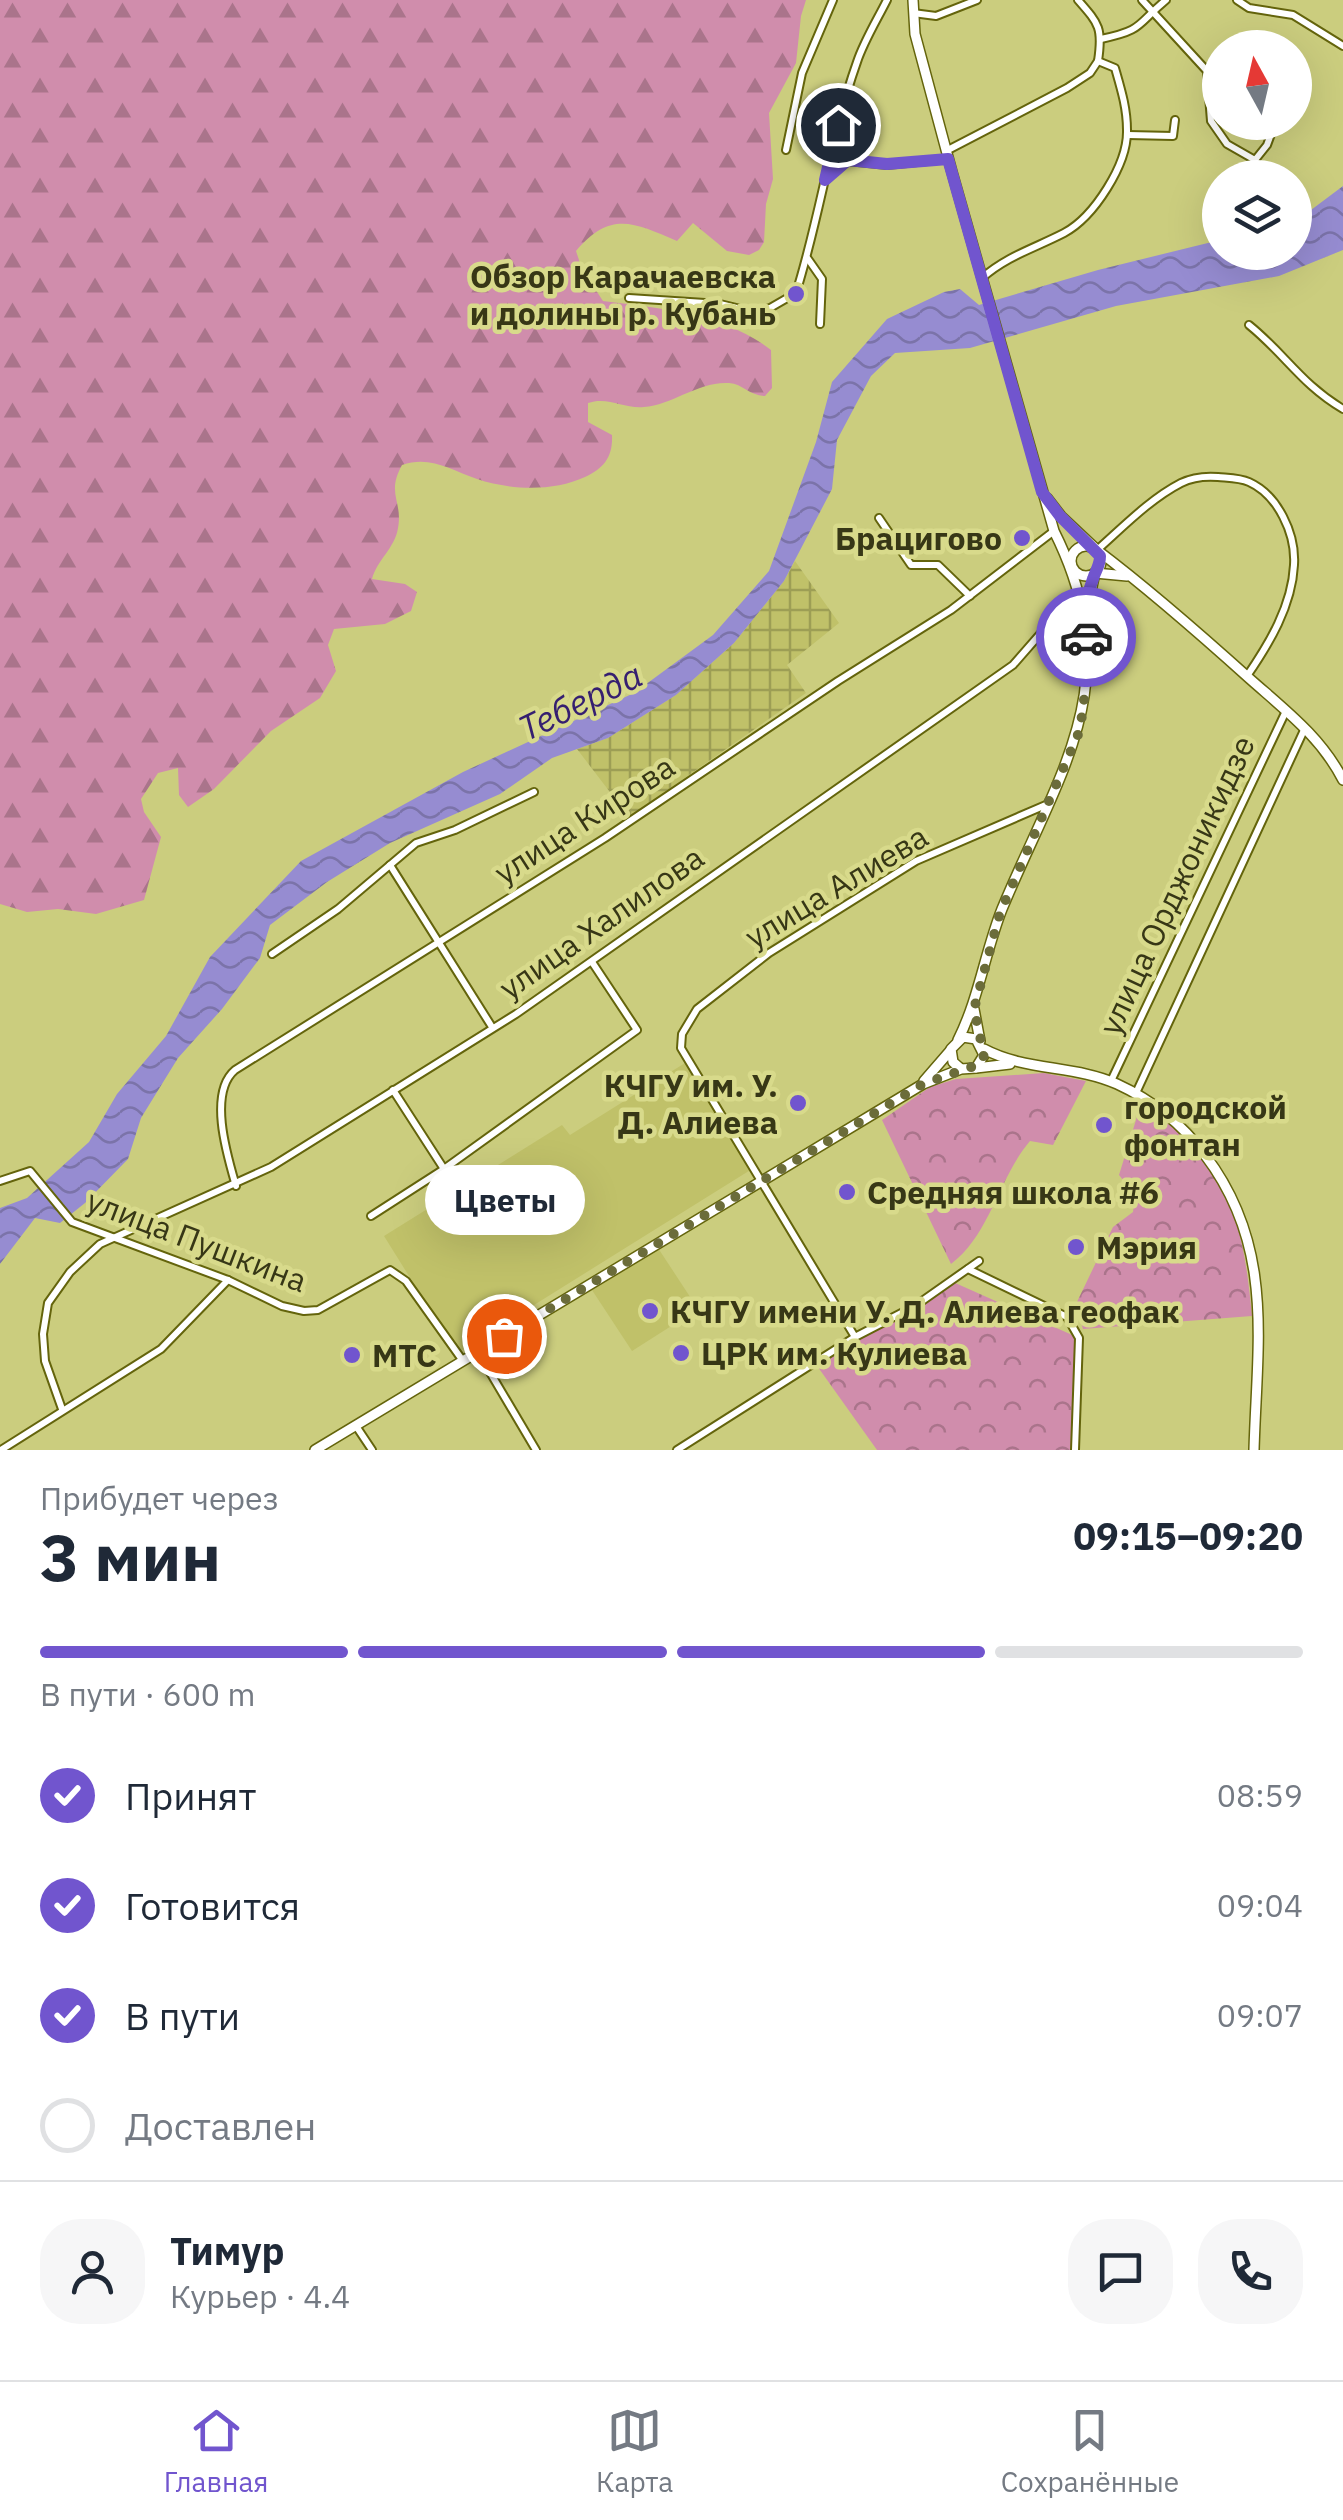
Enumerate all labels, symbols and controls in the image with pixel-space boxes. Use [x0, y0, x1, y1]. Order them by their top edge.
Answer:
north arrow [1202, 30, 1312, 140]
map controls [1202, 30, 1312, 270]
pin [796, 83, 881, 168]
icon: home [811, 98, 866, 153]
button: layers [1202, 160, 1312, 270]
place label: Обзор Карачаевска и долины р. Кубань [470, 255, 776, 334]
marker: Обзор Карачаевска и долины р. Кубань [785, 283, 807, 305]
place label: Брацигово [835, 517, 1002, 559]
marker: Брацигово [1011, 527, 1033, 549]
courier [1036, 587, 1136, 687]
icon: car [1059, 610, 1114, 665]
water label: Теберда [510, 651, 650, 751]
street label: улица Орджоникидзе [1088, 729, 1264, 1041]
street label: улица Кирова [486, 745, 682, 893]
street label: улица Алиева [737, 815, 935, 957]
street label: улица Халилова [490, 836, 712, 1008]
place label: КЧГУ им. У. Д. Алиева [604, 1064, 778, 1143]
place label: городской фонтан [1124, 1086, 1287, 1165]
marker: КЧГУ им. У. Д. Алиева [787, 1092, 809, 1114]
marker: городской фонтан [1093, 1114, 1115, 1136]
callout: Цветы [424, 1166, 584, 1236]
place label: Средняя школа #6 [867, 1171, 1159, 1213]
street label: улица Пушкина [81, 1179, 313, 1301]
text: Цветы [454, 1179, 556, 1221]
marker: Средняя школа #6 [836, 1181, 858, 1203]
place label: Мэрия [1096, 1226, 1197, 1268]
marker: Мэрия [1065, 1236, 1087, 1258]
place label: КЧГУ имени У. Д. Алиева геофак [670, 1290, 1180, 1332]
pin [462, 1294, 547, 1379]
marker: КЧГУ имени У. Д. Алиева геофак [639, 1300, 661, 1322]
icon: bag [477, 1309, 532, 1364]
place label: ЦРК им. Кулиева [701, 1332, 967, 1374]
place label: МТС [372, 1334, 437, 1376]
marker: ЦРК им. Кулиева [670, 1342, 692, 1364]
marker: МТС [341, 1344, 363, 1366]
text: Прибудет через [40, 1477, 279, 1519]
text: 09:15–09:20 [1073, 1511, 1303, 1560]
text: 3 мин [40, 1514, 221, 1599]
text: В пути · 600 m [40, 1673, 256, 1715]
icon: check [40, 1768, 95, 1823]
text: Принят [125, 1771, 256, 1820]
text: 08:59 [1217, 1774, 1303, 1816]
icon: check [40, 1878, 95, 1933]
text: Готовится [125, 1881, 300, 1930]
text: 09:04 [1217, 1884, 1303, 1926]
icon: check [40, 1988, 95, 2043]
text: В пути [125, 1991, 240, 2040]
text: 09:07 [1217, 1994, 1303, 2036]
text: Доставлен [125, 2101, 316, 2150]
button: person [40, 2219, 145, 2324]
button: chat [1068, 2219, 1173, 2324]
button: phone [1198, 2219, 1303, 2324]
text: Тимур [170, 2226, 285, 2275]
text: Курьер · 4.4 [170, 2275, 350, 2317]
tab: Главная [164, 2403, 268, 2500]
tab: Карта [596, 2403, 673, 2500]
tab: Сохранённые [1001, 2403, 1179, 2500]

